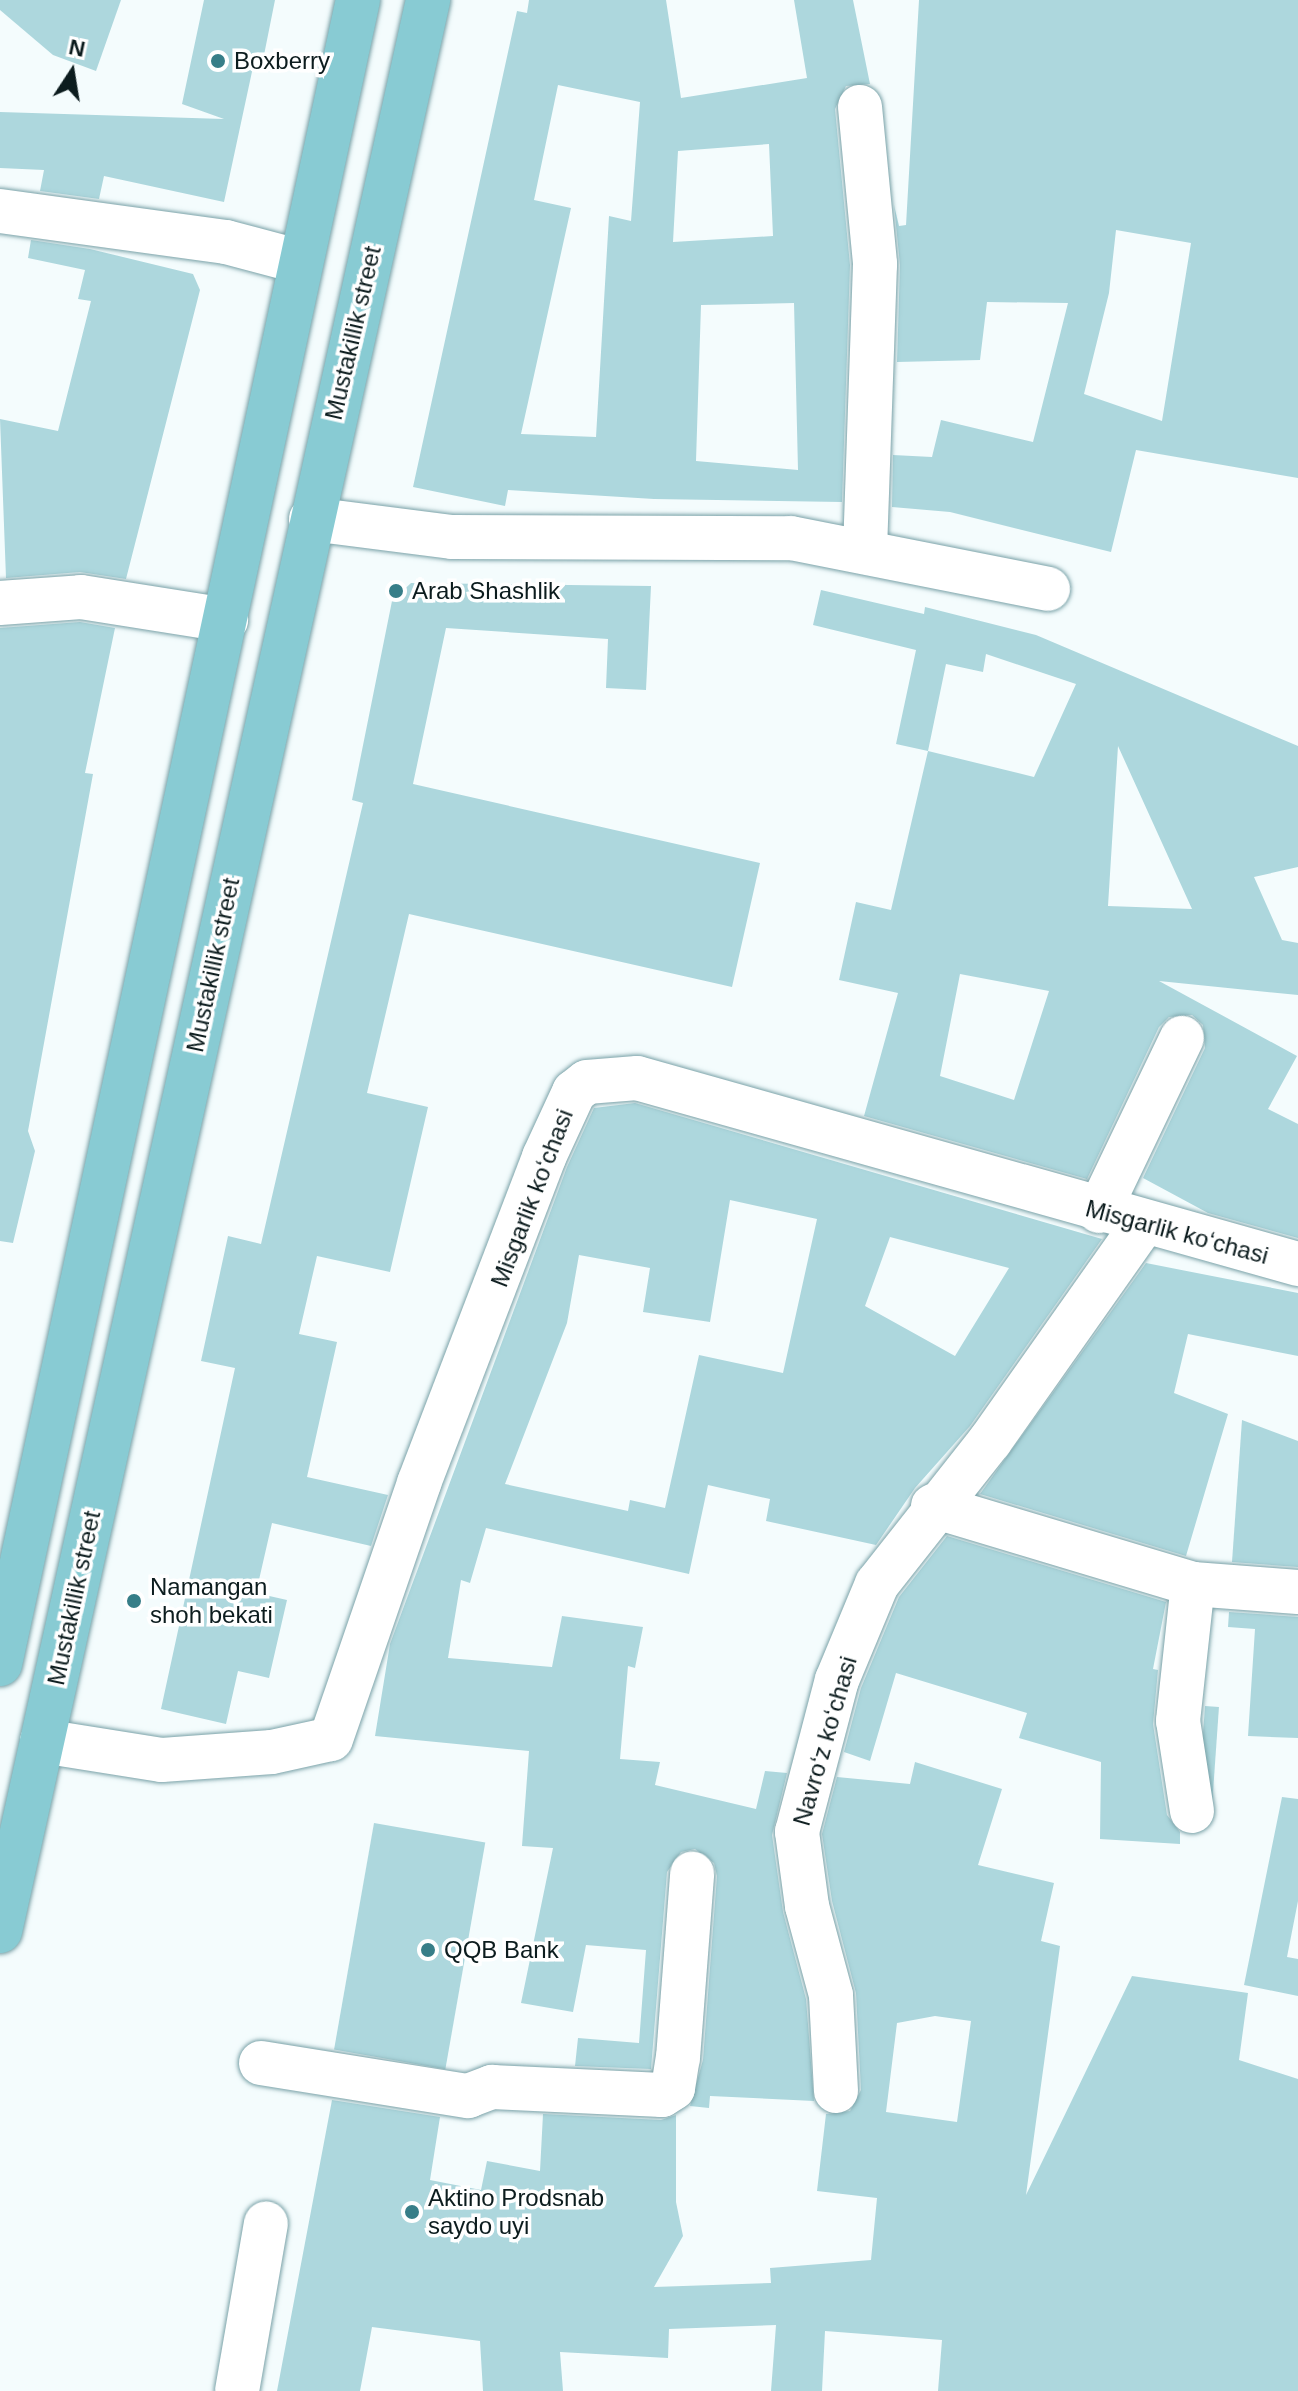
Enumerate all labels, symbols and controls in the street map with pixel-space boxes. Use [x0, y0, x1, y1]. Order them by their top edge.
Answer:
north arrow [32, 32, 112, 112]
text: N [67, 34, 87, 62]
place label: Boxberry [234, 47, 330, 75]
marker: Boxberry [209, 52, 227, 70]
street label: Mustakillik street [319, 243, 387, 423]
place label: Arab Shashlik [412, 577, 560, 605]
marker: Arab Shashlik [387, 582, 405, 600]
street label: Mustakillik street [180, 875, 246, 1055]
street label: Misgarlik koʻchasi [485, 1105, 579, 1291]
street label: Misgarlik koʻchasi [1082, 1194, 1272, 1270]
street label: Mustakillik street [41, 1508, 107, 1688]
place label: Namangan shoh bekati [150, 1573, 273, 1629]
marker: Namangan shoh bekati [125, 1592, 143, 1610]
street label: Navroʻz koʻchasi [787, 1653, 863, 1829]
place label: QQB Bank [444, 1936, 559, 1964]
marker: QQB Bank [419, 1941, 437, 1959]
place label: Aktino Prodsnab saydo uyi [428, 2184, 604, 2240]
marker: Aktino Prodsnab saydo uyi [403, 2203, 421, 2221]

